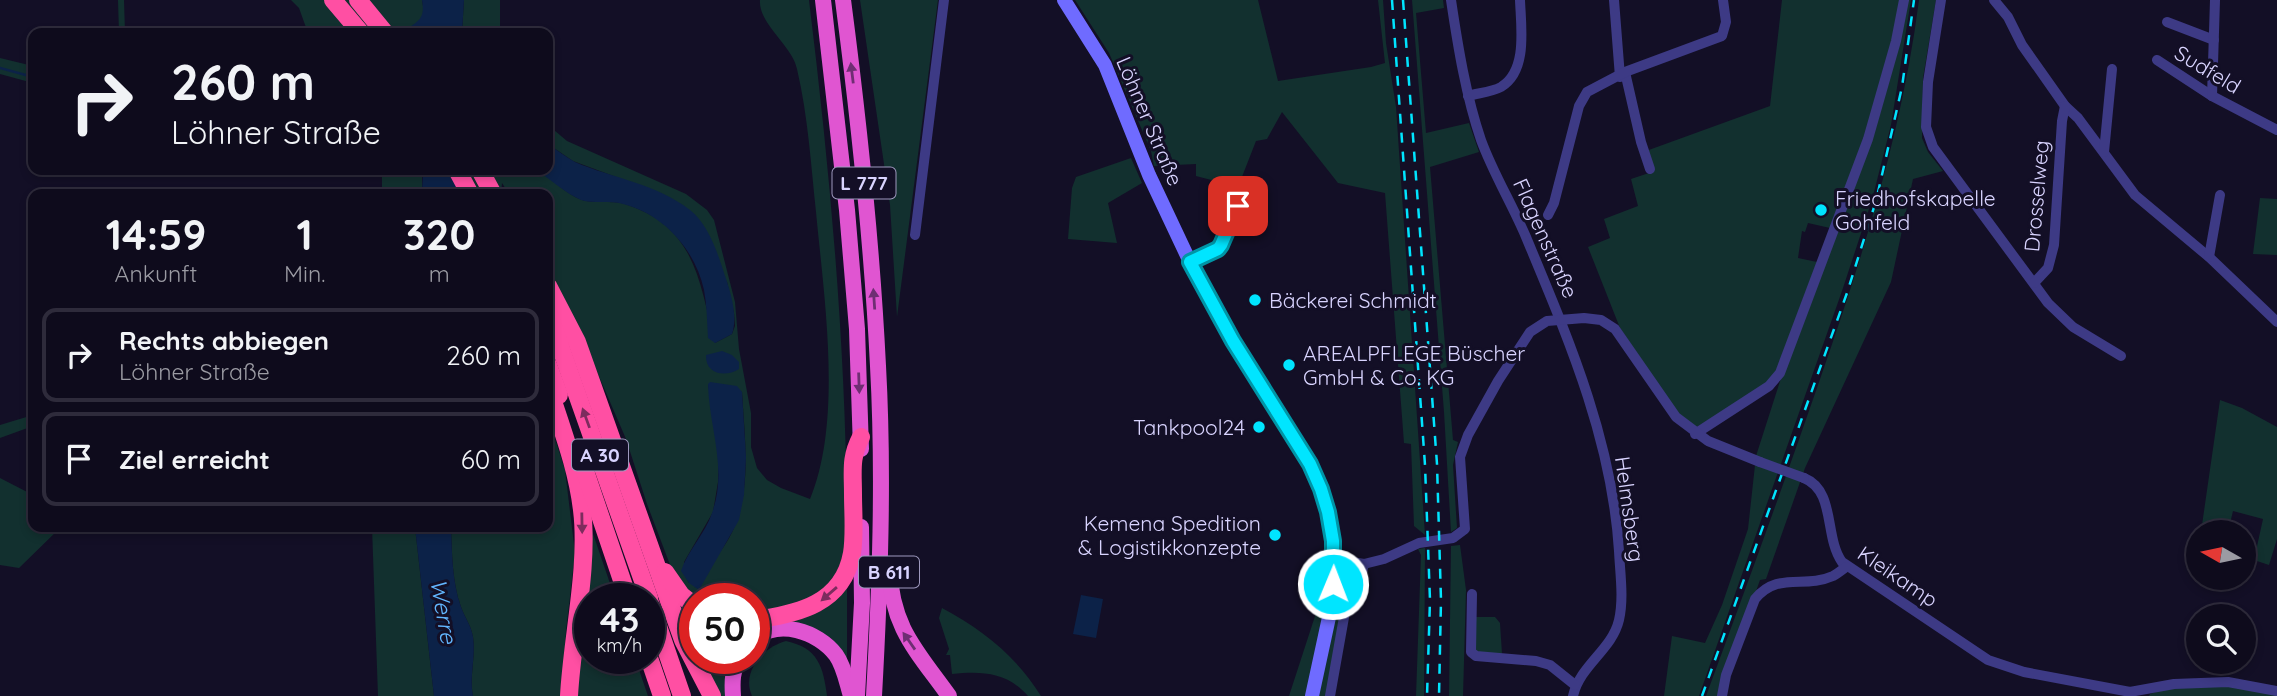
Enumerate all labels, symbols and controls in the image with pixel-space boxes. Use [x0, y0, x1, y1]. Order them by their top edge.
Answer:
street label: Sudfeld [2170, 39, 2246, 99]
text: 260 m [171, 51, 315, 112]
street label: Löhner Straße [1111, 53, 1189, 189]
icon: right [56, 56, 147, 147]
one-way arrow [846, 62, 857, 84]
text: Löhner Straße [171, 112, 381, 152]
street label: Drosselweg [2018, 139, 2054, 253]
road number: L 777 [832, 168, 896, 198]
street label: Flagenstraße [1508, 174, 1584, 302]
pin [1208, 176, 1268, 236]
place label: Friedhofskapelle Gohfeld [1835, 185, 1996, 235]
icon: arrive [1219, 187, 1257, 225]
marker: Friedhofskapelle Gohfeld [1813, 202, 1829, 218]
text: 14:59 [106, 208, 206, 261]
text: 1 [296, 208, 313, 261]
text: 320 [403, 208, 475, 261]
text: Ankunft [115, 259, 197, 288]
text: Min. [284, 259, 325, 288]
text: m [429, 259, 450, 288]
place label: Bäckerei Schmidt [1269, 287, 1437, 313]
one-way arrow [868, 288, 879, 310]
marker: Bäckerei Schmidt [1247, 292, 1263, 308]
text: Rechts abbiegen [119, 324, 329, 357]
icon: right [60, 336, 98, 374]
text: 260 m [446, 339, 521, 372]
place label: AREALPFLEGE Büscher GmbH & Co. KG [1303, 340, 1525, 390]
text: Löhner Straße [119, 357, 270, 386]
marker: AREALPFLEGE Büscher GmbH & Co. KG [1281, 357, 1297, 373]
one-way arrow [854, 372, 865, 394]
one-way arrow [581, 408, 592, 429]
place label: Tankpool24 [1133, 414, 1245, 440]
marker: Tankpool24 [1251, 419, 1267, 435]
icon: arrive [60, 440, 98, 478]
road number: A 30 [572, 440, 628, 470]
text: Ziel erreicht [119, 443, 270, 476]
text: 60 m [461, 443, 521, 476]
street label: Helmsberg [1610, 455, 1650, 563]
place label: Kemena Spedition & Logistikkonzepte [1078, 510, 1261, 560]
one-way arrow [576, 512, 588, 534]
north arrow [2186, 520, 2256, 590]
map controls [2186, 520, 2256, 674]
marker: Kemena Spedition & Logistikkonzepte [1267, 527, 1283, 543]
street label: Kleikamp [1853, 540, 1943, 612]
position arrow [1296, 547, 1370, 621]
road number: B 611 [859, 556, 919, 587]
water label: Werre [424, 576, 464, 647]
speed limit sign: 50 [679, 583, 770, 674]
one-way arrow [820, 586, 837, 601]
text: 43 [600, 597, 639, 641]
button: search [2186, 604, 2256, 674]
one-way arrow [903, 632, 917, 650]
text: km/h [597, 634, 642, 657]

